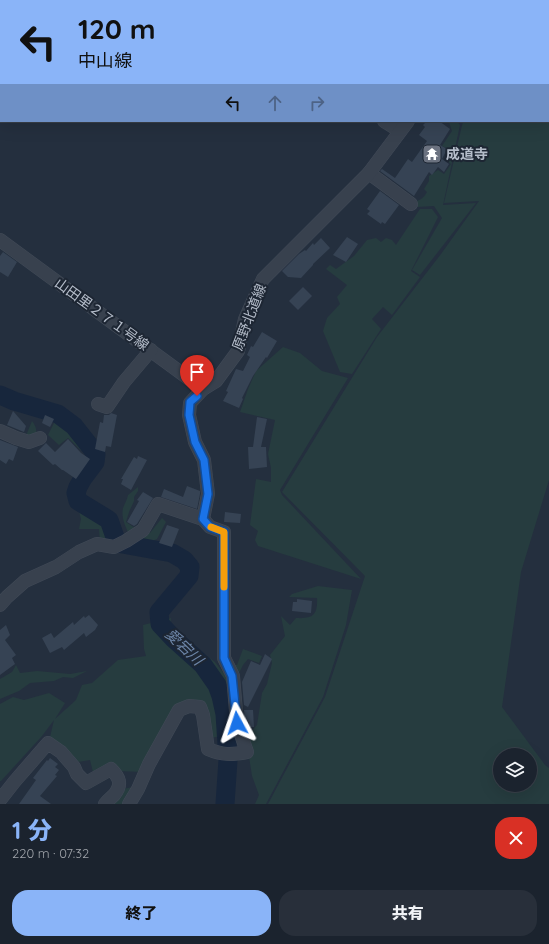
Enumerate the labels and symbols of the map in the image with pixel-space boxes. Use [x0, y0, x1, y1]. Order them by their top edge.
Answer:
temple icon: 成道寺 [421, 143, 443, 165]
place label: 成道寺 [446, 145, 488, 163]
street label: 山田里２７１号線 [51, 274, 153, 354]
street label: 原野北道線 [228, 281, 270, 353]
pin [180, 355, 214, 396]
water label: 愛宕川 [162, 624, 209, 670]
position arrow [216, 702, 258, 744]

